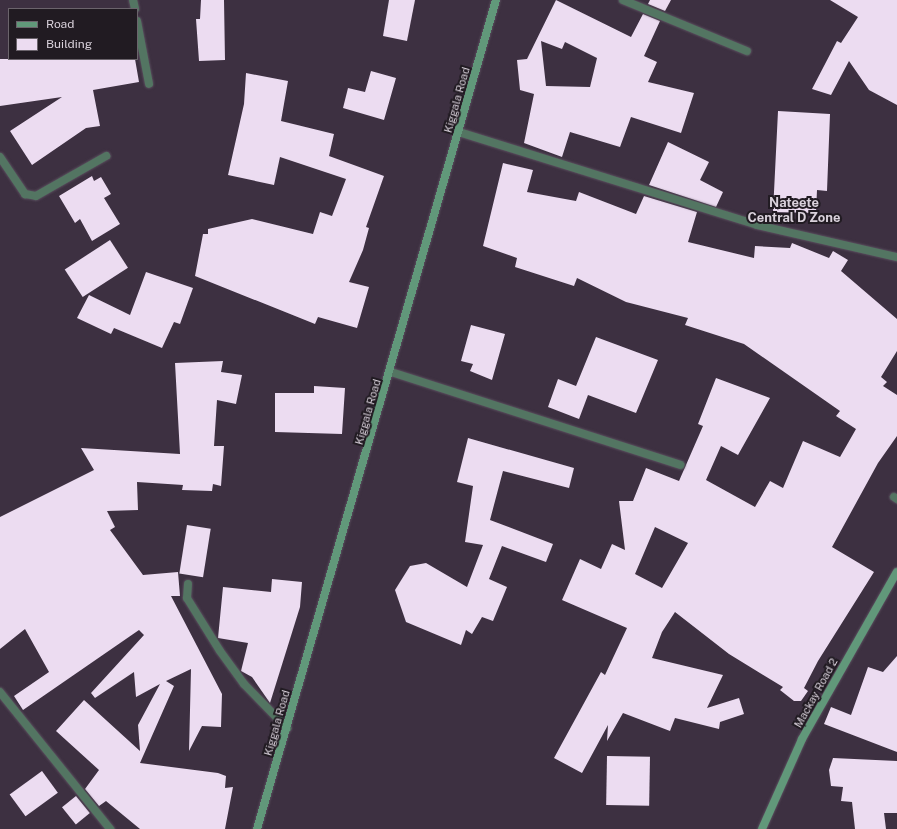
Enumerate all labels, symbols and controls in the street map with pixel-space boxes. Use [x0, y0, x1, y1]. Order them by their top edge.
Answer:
legend [8, 8, 138, 60]
text: Road [46, 17, 74, 31]
text: Building [46, 37, 92, 51]
street label: Kiggala Road [441, 66, 473, 134]
district label: Nateete Central D Zone [747, 196, 841, 227]
street label: Kiggala Road [352, 378, 384, 446]
street label: Mackay Road 2 [791, 656, 841, 730]
street label: Kiggala Road [261, 689, 293, 757]

